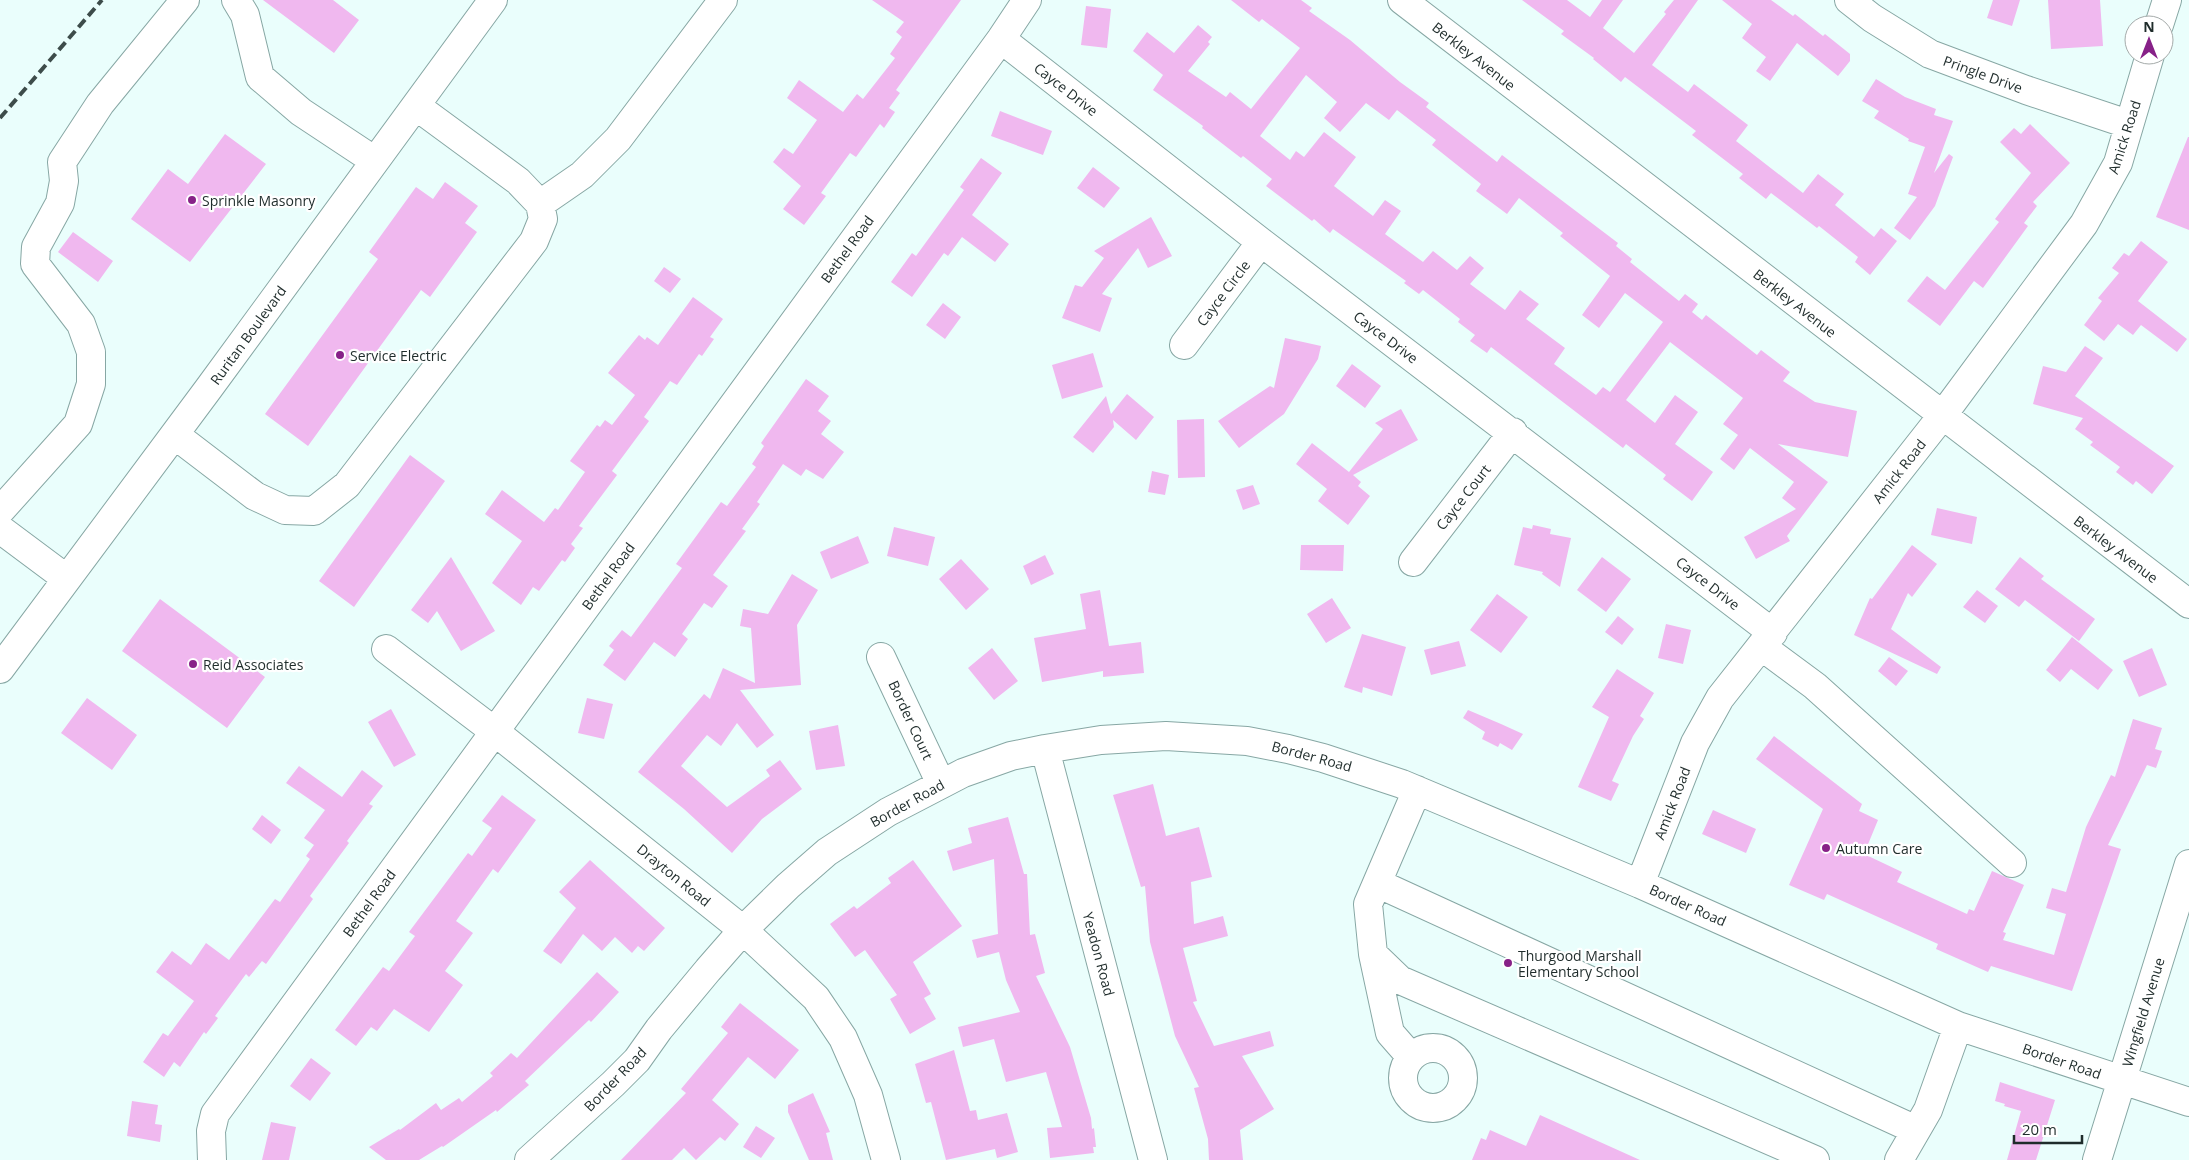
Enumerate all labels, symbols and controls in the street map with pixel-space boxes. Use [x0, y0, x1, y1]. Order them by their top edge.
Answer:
north arrow [2124, 15, 2174, 65]
street label: Berkley Avenue [1428, 17, 1520, 95]
text: N [2143, 17, 2155, 36]
street label: Pringle Drive [1941, 51, 2025, 97]
street label: Cayce Drive [1030, 58, 1102, 120]
street label: Amick Road [2103, 98, 2145, 176]
place label: Sprinkle Masonry [202, 191, 316, 210]
marker: Sprinkle Masonry [186, 194, 198, 206]
street label: Bethel Road [816, 211, 878, 287]
street label: Cayce Circle [1192, 256, 1254, 330]
street label: Berkley Avenue [1749, 264, 1841, 342]
street label: Ruritan Boulevard [206, 282, 290, 388]
street label: Cayce Drive [1350, 307, 1422, 368]
place label: Service Electric [350, 346, 447, 365]
marker: Service Electric [334, 349, 346, 361]
street label: Amick Road [1868, 435, 1930, 507]
street label: Cayce Court [1431, 460, 1495, 534]
street label: Berkley Avenue [2070, 511, 2162, 587]
street label: Bethel Road [577, 538, 639, 614]
street label: Cayce Drive [1672, 552, 1744, 614]
place label: Reid Associates [203, 655, 304, 674]
marker: Reid Associates [187, 658, 199, 670]
street label: Border Court [884, 677, 938, 763]
street label: Border Road [1270, 736, 1354, 776]
street label: Amick Road [1649, 764, 1695, 842]
street label: Border Road [866, 775, 948, 831]
street label: Drayton Road [633, 839, 715, 911]
place label: Autumn Care [1836, 839, 1923, 858]
marker: Autumn Care [1820, 842, 1832, 854]
street label: Bethel Road [338, 865, 400, 941]
street label: Border Road [1647, 880, 1729, 930]
street label: Yeadon Road [1079, 910, 1119, 998]
place label: Thurgood Marshall Elementary School [1518, 946, 1641, 981]
street label: Wingfield Avenue [2117, 955, 2169, 1069]
marker: Thurgood Marshall Elementary School [1502, 957, 1514, 969]
street label: Border Road [2020, 1039, 2104, 1083]
street label: Border Road [580, 1043, 650, 1115]
scale bar [2014, 1112, 2082, 1144]
text: 20 m [2022, 1119, 2057, 1139]

